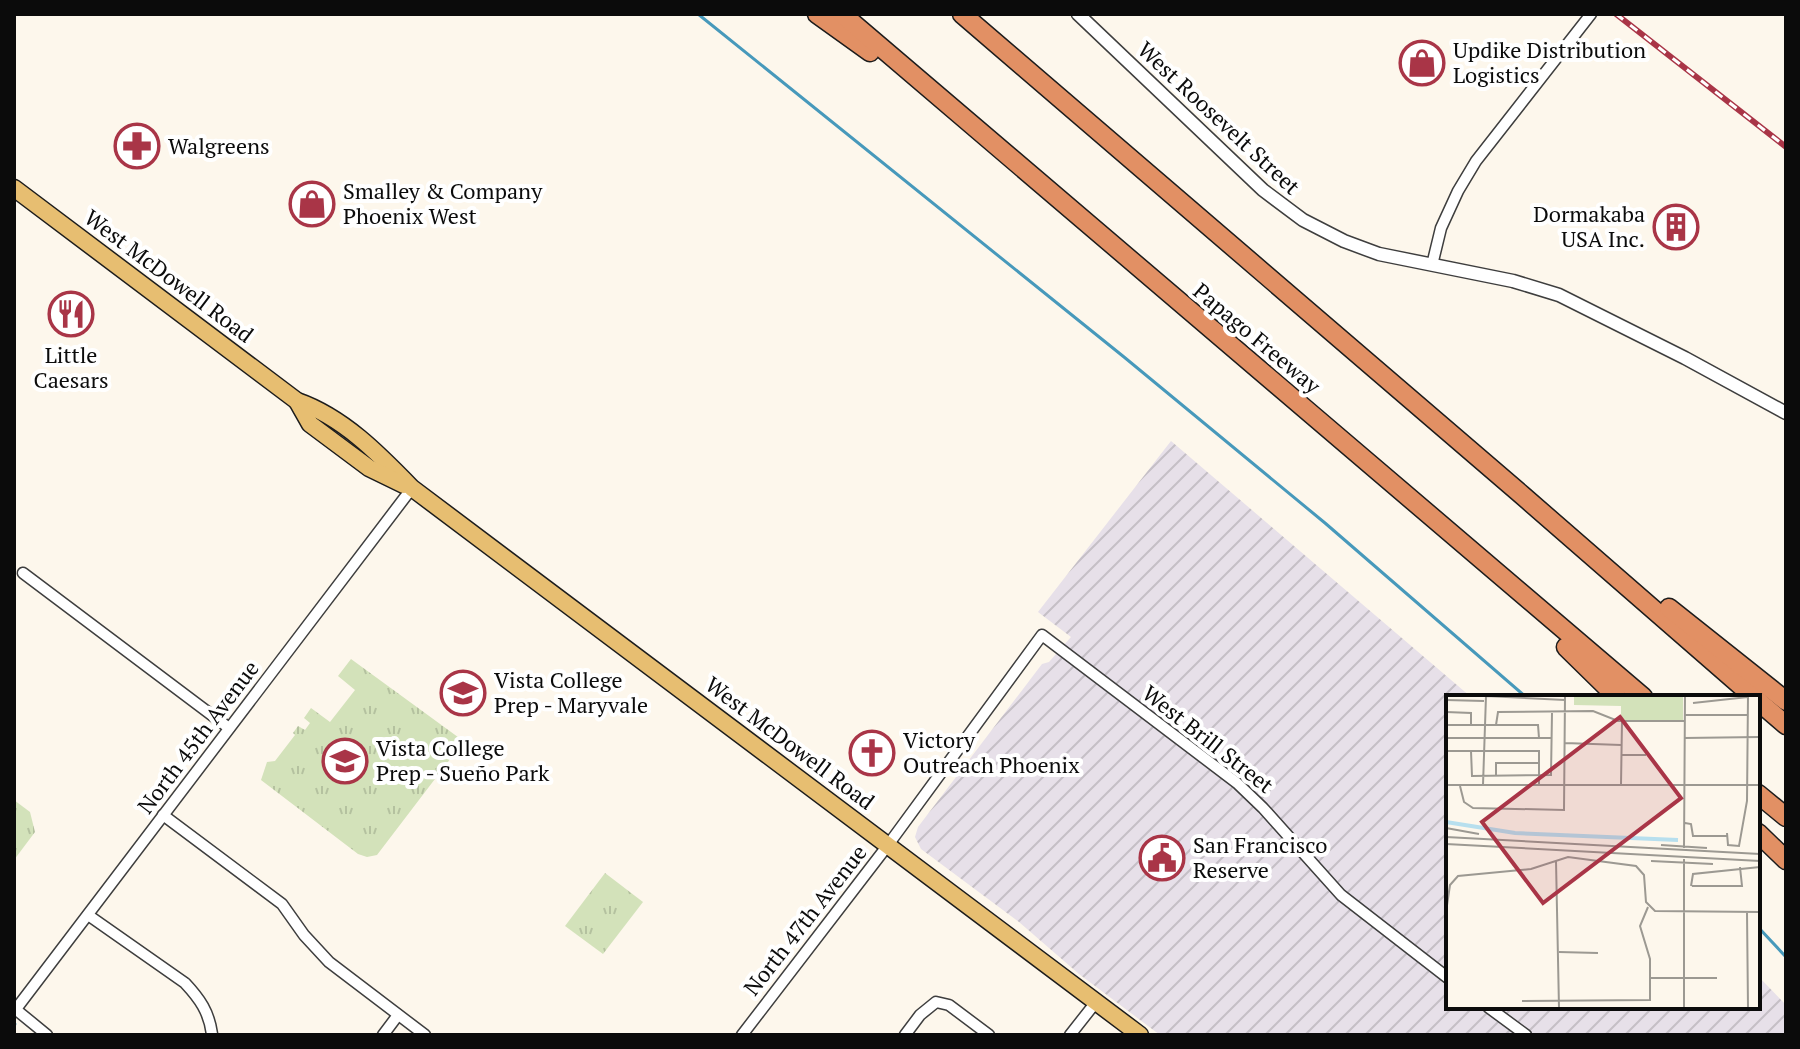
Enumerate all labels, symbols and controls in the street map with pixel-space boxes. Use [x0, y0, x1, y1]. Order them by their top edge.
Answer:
street label: West Roosevelt Street [1132, 35, 1307, 201]
place label: Updike Distribution Logistics [1453, 35, 1646, 89]
shop icon: Updike Distribution Logistics [1398, 39, 1446, 87]
pharmacy icon: Walgreens [113, 122, 161, 170]
place label: Walgreens [168, 131, 270, 160]
place label: Smalley & Company Phoenix West [343, 176, 543, 230]
shop icon: Smalley & Company Phoenix West [288, 180, 336, 228]
place label: Dormakaba USA Inc. [1533, 199, 1645, 253]
street label: West McDowell Road [79, 202, 260, 349]
building icon: Dormakaba USA Inc. [1652, 203, 1700, 251]
street label: Papago Freeway [1188, 276, 1328, 400]
restaurant icon: Little Caesars [47, 290, 95, 338]
place label: Little Caesars [34, 340, 108, 394]
street label: North 45th Avenue [130, 654, 265, 819]
place label: Vista College Prep - Maryvale [494, 665, 648, 719]
school or university icon: Vista College Prep - Maryvale [439, 669, 487, 717]
street label: West McDowell Road [700, 669, 881, 816]
street label: West Brill Street [1137, 678, 1280, 799]
inset map [1446, 695, 1760, 1009]
place label: Victory Outreach Phoenix [903, 725, 1080, 779]
church icon: Victory Outreach Phoenix [848, 729, 896, 777]
place label: Vista College Prep - Sueño Park [376, 733, 550, 787]
school or university icon: Vista College Prep - Sueño Park [321, 737, 369, 785]
place label: San Francisco Reserve [1193, 830, 1327, 884]
public building icon: San Francisco Reserve [1138, 834, 1186, 882]
street label: North 47th Avenue [737, 838, 873, 1001]

